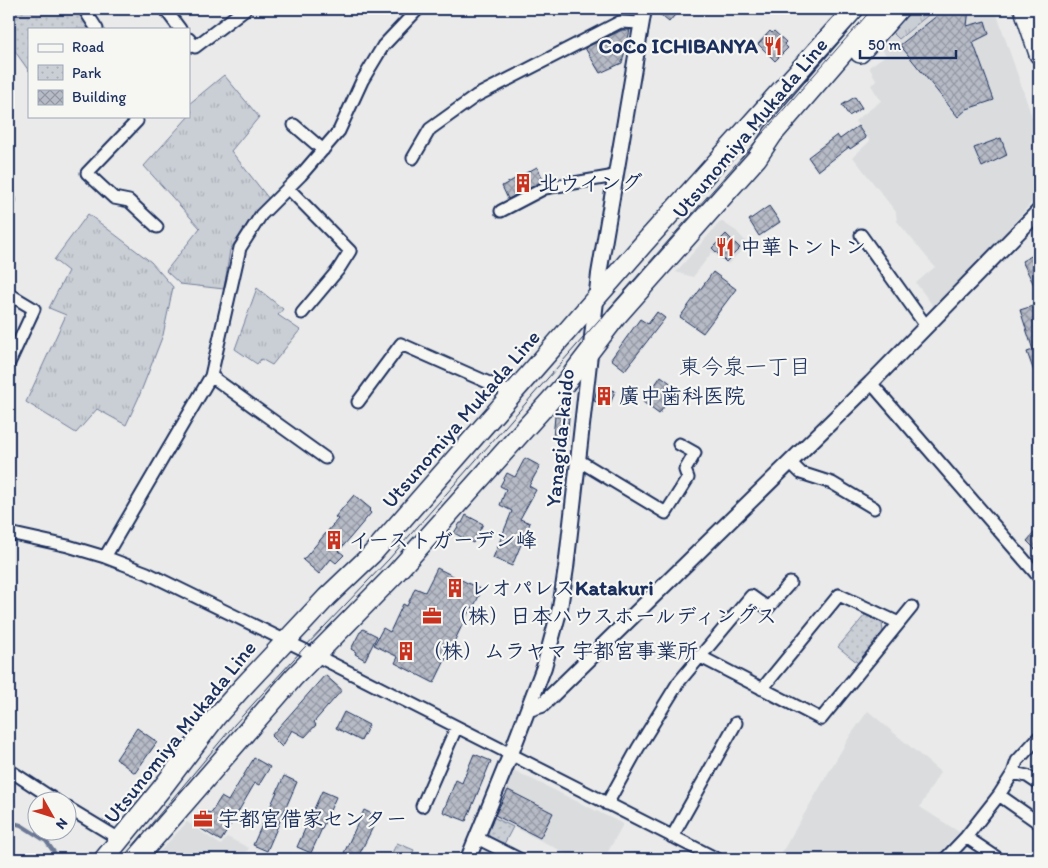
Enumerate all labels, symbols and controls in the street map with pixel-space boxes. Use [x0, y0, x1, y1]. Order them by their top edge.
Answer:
legend [28, 28, 190, 118]
scale bar [860, 28, 957, 60]
street label: Utsunomiya Mukada Line [667, 32, 833, 223]
place label: CoCo ICHIBANYA [598, 33, 759, 58]
restaurant icon: CoCo ICHIBANYA [762, 35, 784, 57]
text: 50 m [868, 36, 901, 54]
text: Road [72, 38, 105, 56]
text: Park [72, 64, 102, 82]
text: Building [72, 88, 126, 106]
place label: 北ウイング [538, 170, 643, 195]
building icon: 北ウイング [512, 172, 534, 194]
place label: 中華トントン [740, 234, 866, 259]
restaurant icon: 中華トントン [714, 236, 736, 258]
street label: Utsunomiya Mukada Line [376, 324, 545, 513]
district label: 東今泉一丁目 [679, 353, 811, 380]
street label: Yanagida-kaido [540, 368, 579, 508]
place label: 廣中歯科医院 [619, 383, 745, 408]
building icon: 廣中歯科医院 [593, 385, 615, 407]
place label: イーストガーデン峰 [349, 527, 537, 552]
building icon: イーストガーデン峰 [323, 529, 345, 551]
place label: レオパレスKatakuri [470, 575, 654, 600]
building icon: レオパレスKatakuri [444, 577, 466, 599]
place label: （株）日本ハウスホールディングス [447, 603, 777, 628]
office icon: （株）日本ハウスホールディングス [421, 605, 443, 627]
street label: Utsunomiya Mukada Line [98, 635, 261, 828]
place label: （株）ムラヤマ 宇都宮事業所 [421, 638, 698, 663]
building icon: （株）ムラヤマ 宇都宮事業所 [395, 640, 417, 662]
north arrow [28, 790, 78, 840]
place label: 宇都宮借家センター [218, 806, 407, 831]
office icon: 宇都宮借家センター [192, 808, 214, 830]
text: N [52, 815, 71, 833]

